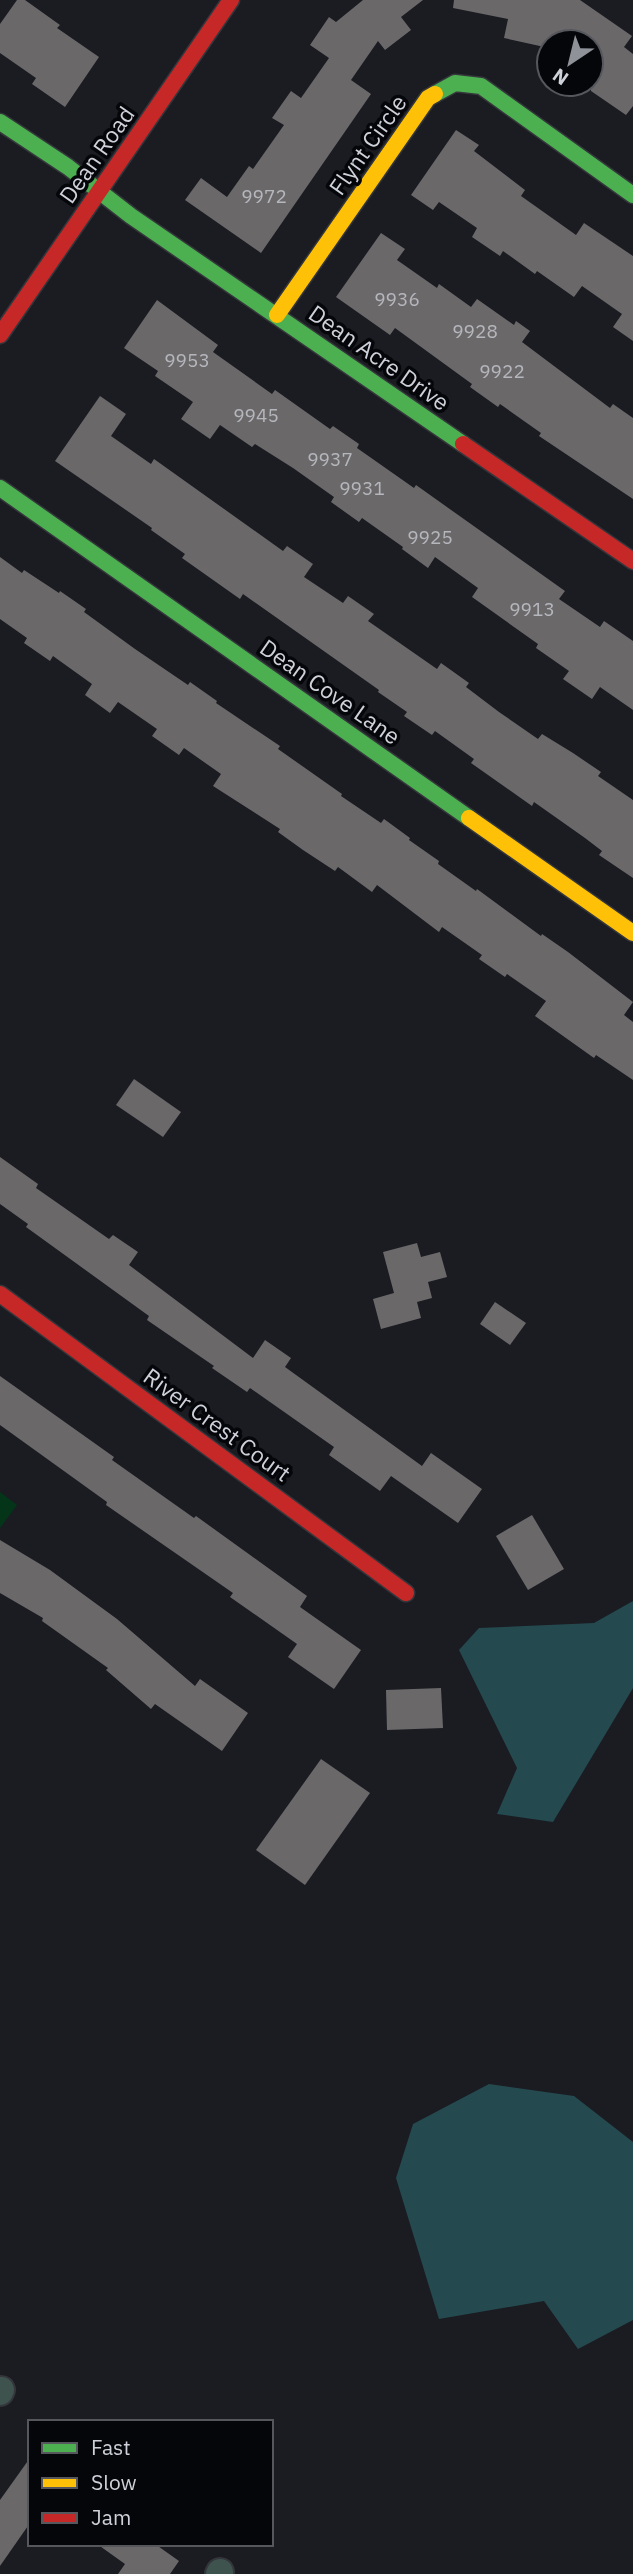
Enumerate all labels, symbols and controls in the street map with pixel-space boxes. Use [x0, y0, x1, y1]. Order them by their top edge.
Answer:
north arrow [535, 28, 605, 98]
text: N [548, 63, 573, 91]
street label: Flynt Circle [322, 88, 413, 200]
street label: Dean Road [52, 100, 141, 209]
house number: 9972 [241, 184, 287, 208]
house number: 9936 [374, 287, 420, 311]
street label: Dean Acre Drive [303, 298, 456, 417]
house number: 9928 [452, 319, 498, 343]
house number: 9953 [164, 348, 210, 372]
house number: 9922 [479, 359, 525, 383]
house number: 9945 [233, 403, 279, 427]
house number: 9937 [307, 447, 353, 471]
house number: 9931 [339, 476, 385, 500]
house number: 9925 [407, 525, 453, 549]
house number: 9913 [509, 597, 555, 621]
street label: Dean Cove Lane [255, 632, 407, 751]
street label: River Crest Court [138, 1361, 297, 1488]
legend [28, 2420, 273, 2546]
text: Fast [91, 2433, 131, 2461]
text: Slow [91, 2468, 137, 2496]
text: Jam [91, 2503, 131, 2531]

